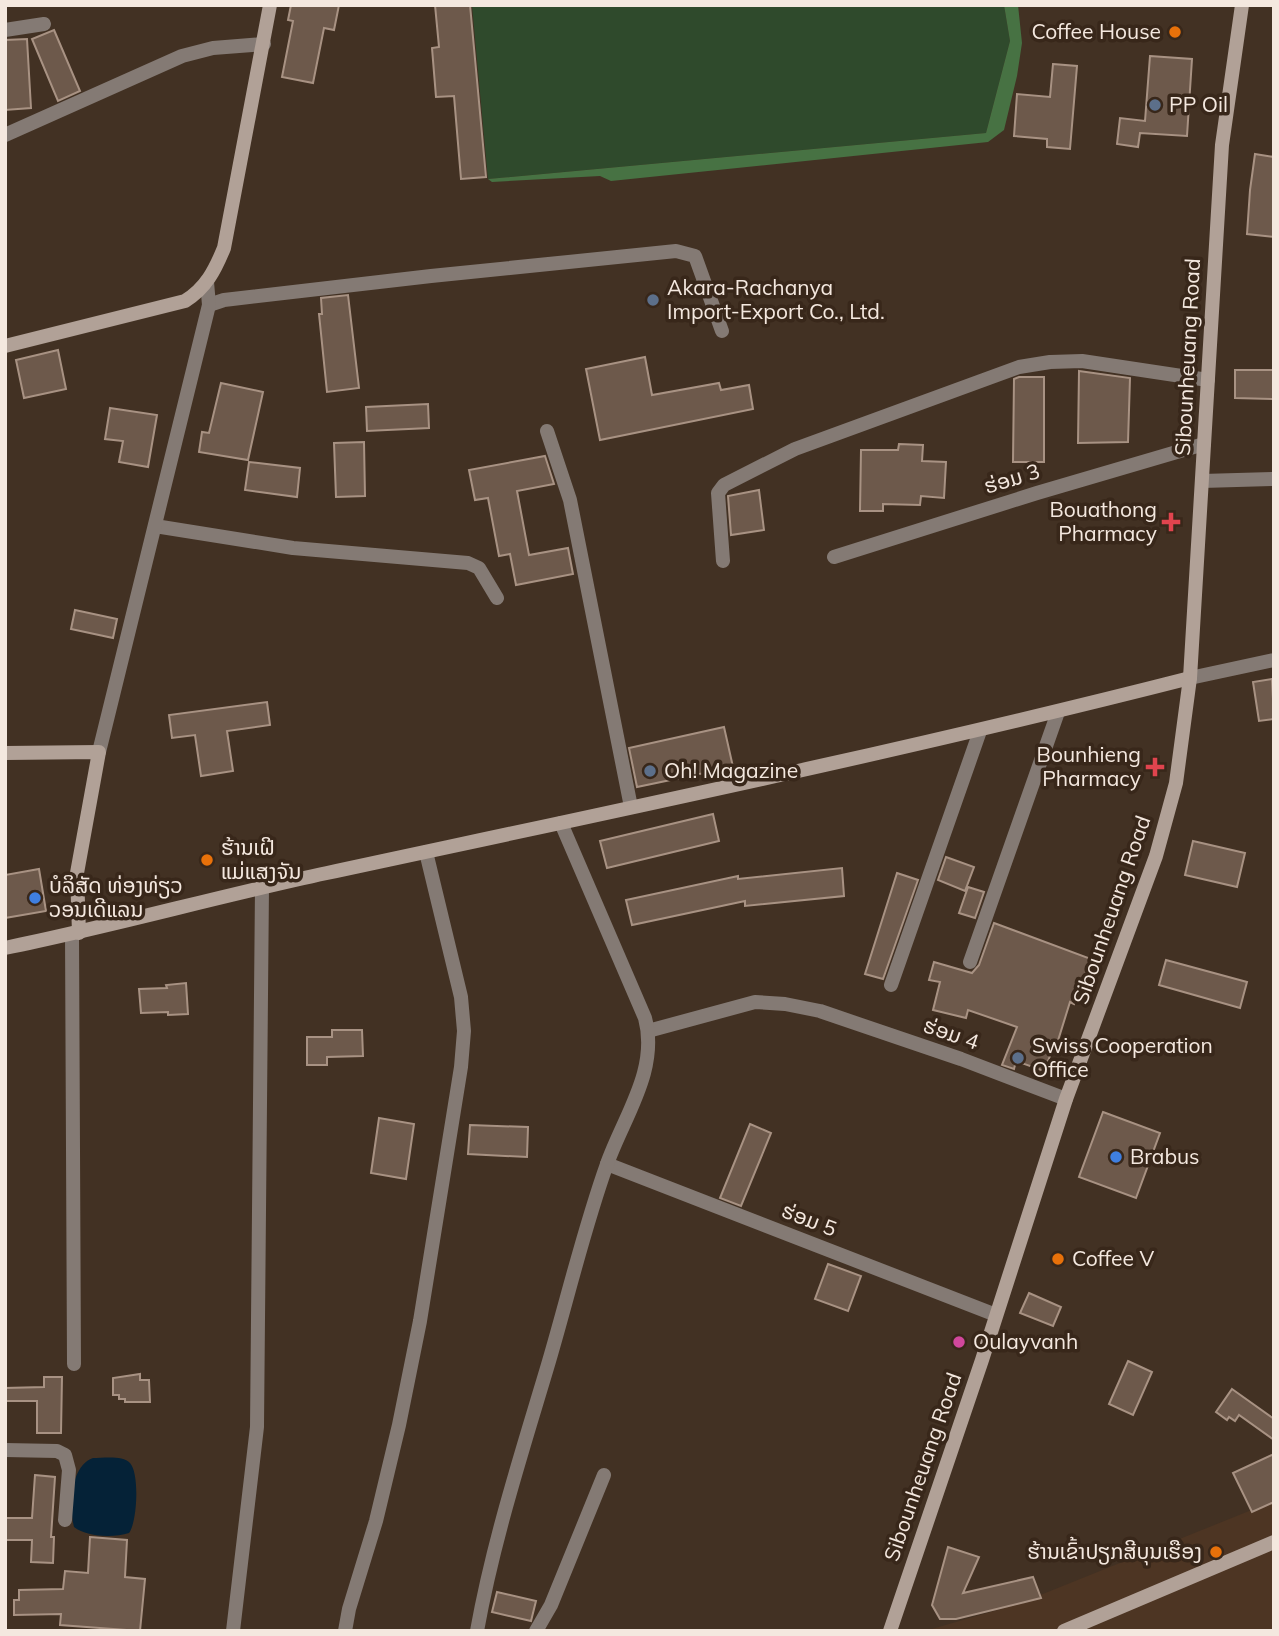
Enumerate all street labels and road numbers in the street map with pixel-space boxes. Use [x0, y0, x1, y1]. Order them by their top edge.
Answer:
street label: Sibounheuang Road [1169, 258, 1205, 456]
street label: ຮ່ອມ 3 [981, 457, 1043, 499]
street label: Sibounheuang Road [1067, 812, 1155, 1007]
street label: ຮ່ອມ 4 [920, 1011, 983, 1055]
street label: ຮ່ອມ 5 [778, 1197, 841, 1241]
street label: Sibounheuang Road [878, 1369, 966, 1564]

